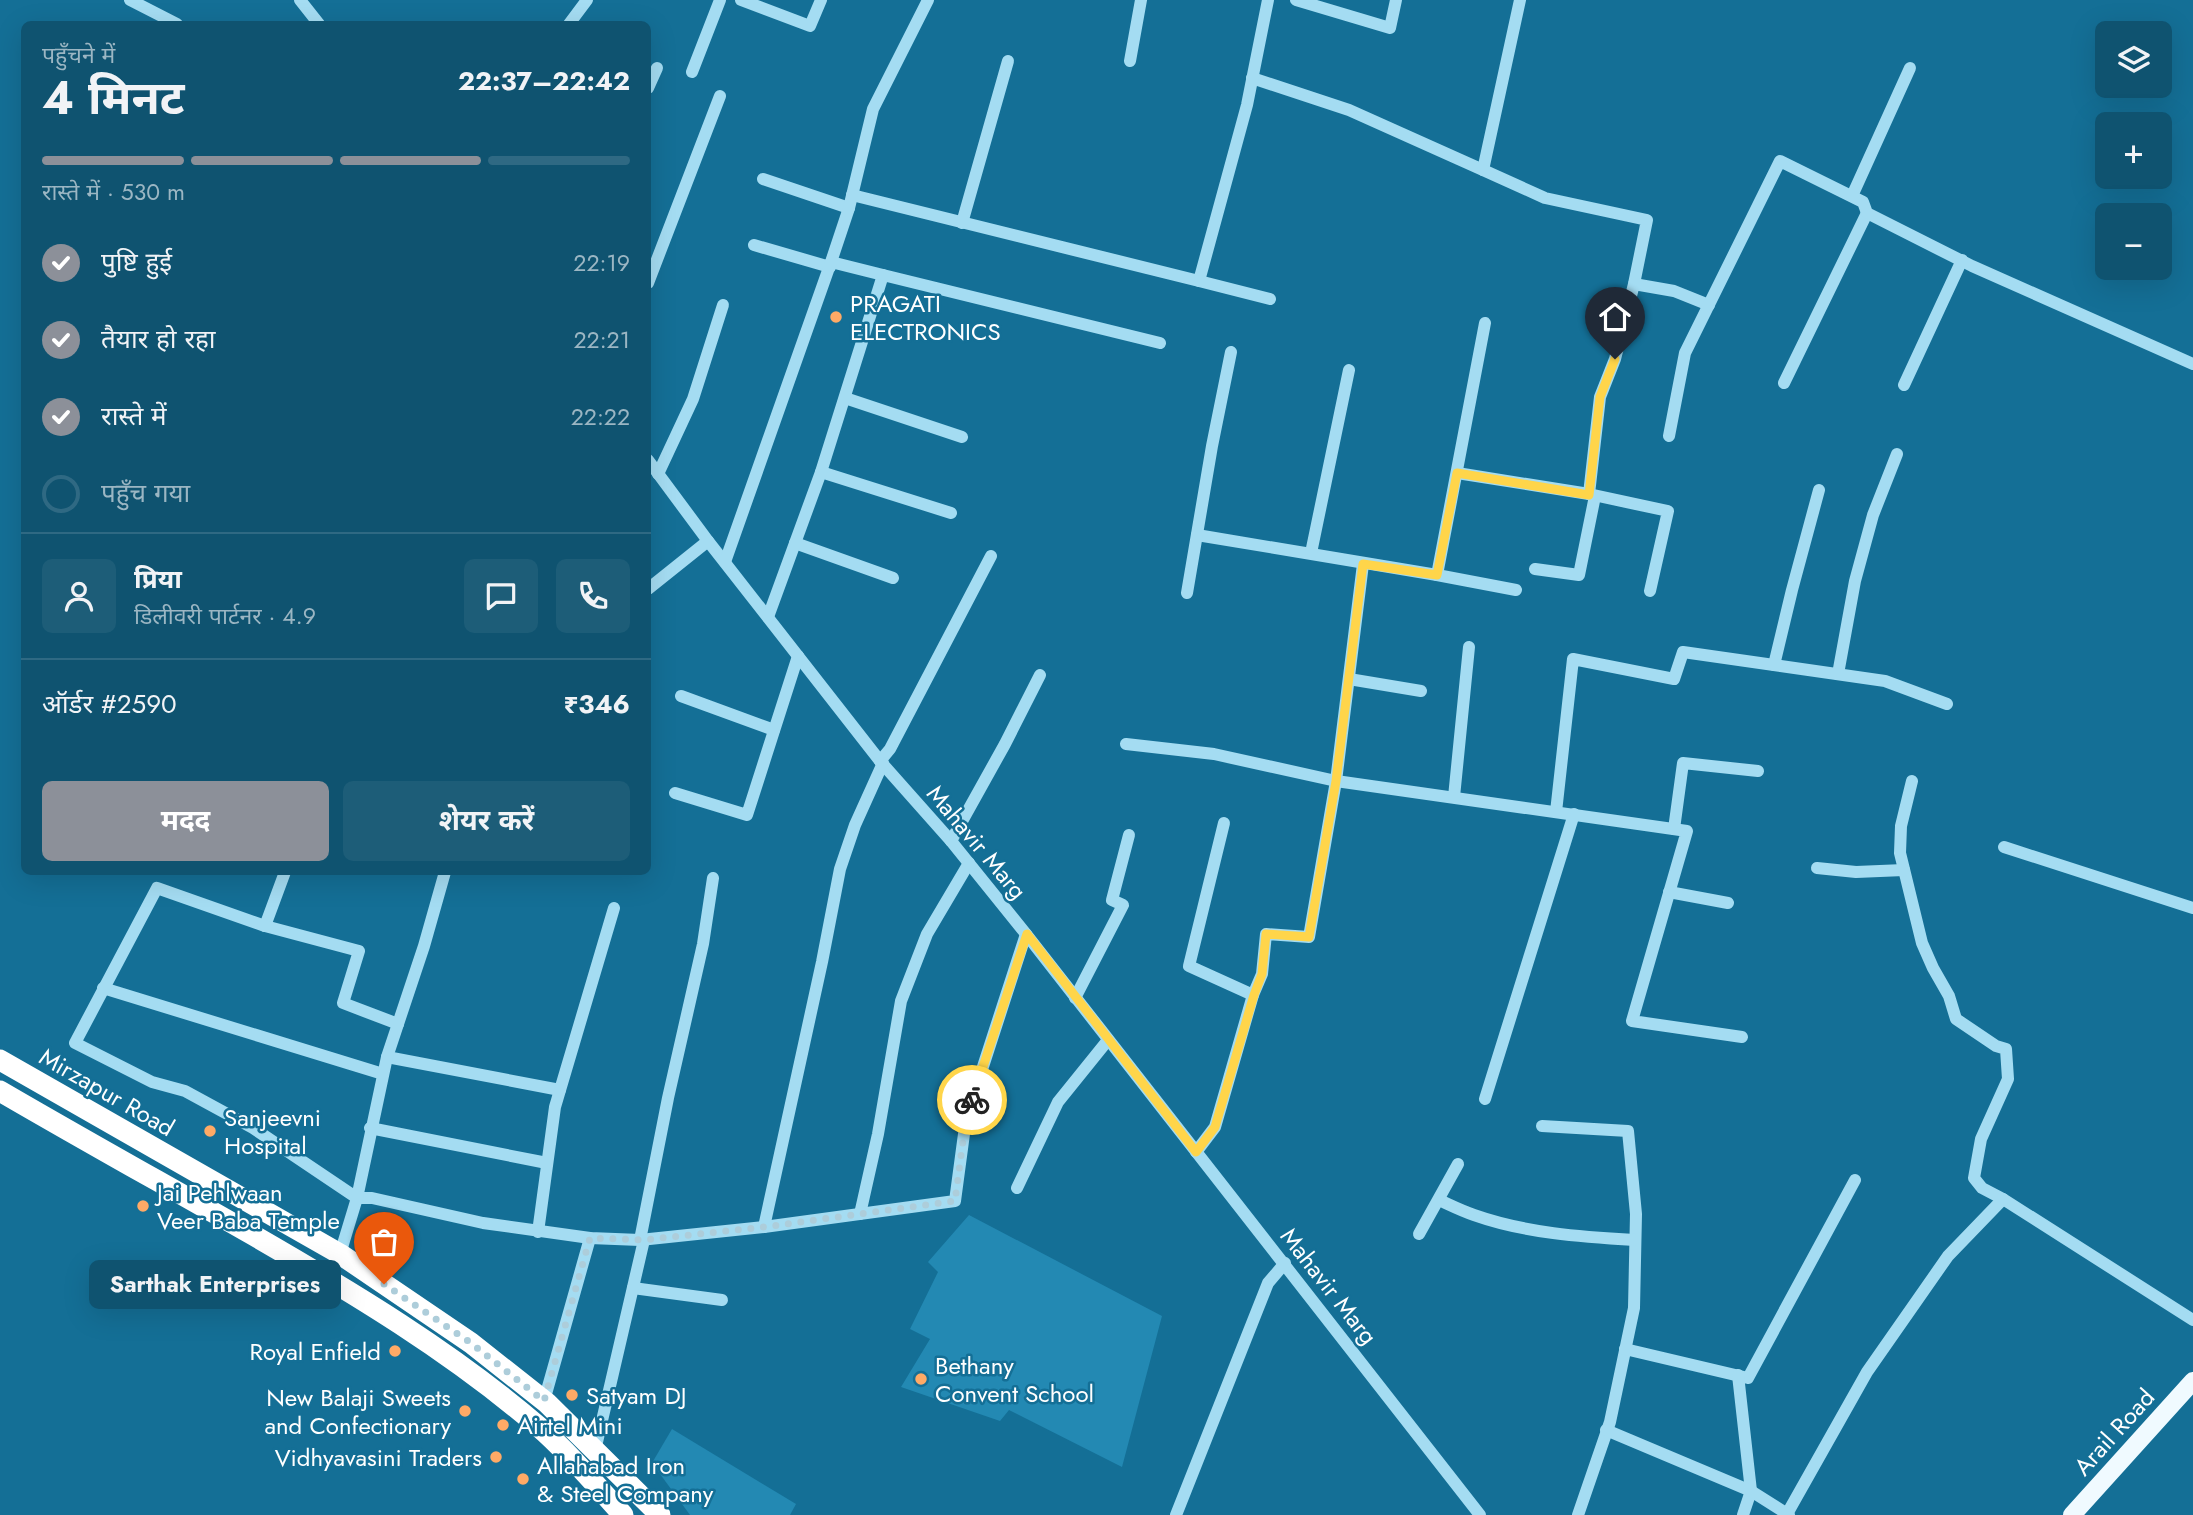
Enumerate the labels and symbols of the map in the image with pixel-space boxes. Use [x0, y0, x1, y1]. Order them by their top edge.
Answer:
place label: PRAGATI ELECTRONICS [850, 286, 1001, 349]
pin [1585, 287, 1645, 359]
marker: PRAGATI ELECTRONICS [828, 309, 844, 325]
street label: Mahavir Marg [919, 777, 1035, 907]
street label: Mirzapur Road [33, 1039, 181, 1145]
courier [937, 1065, 1007, 1135]
place label: Sanjeevni Hospital [224, 1100, 321, 1163]
marker: Sanjeevni Hospital [202, 1123, 218, 1139]
place label: Jai Pehlwaan Veer Baba Temple [154, 1175, 340, 1238]
marker: Jai Pehlwaan Veer Baba Temple [135, 1198, 151, 1214]
pin [354, 1212, 414, 1284]
street label: Mahavir Marg [1272, 1220, 1386, 1352]
callout: Sarthak Enterprises [90, 1260, 342, 1308]
place label: Royal Enfield [250, 1334, 381, 1369]
marker: Royal Enfield [387, 1343, 403, 1359]
place label: Bethany Convent School [935, 1348, 1094, 1411]
marker: Bethany Convent School [913, 1371, 929, 1387]
place label: Satyam DJ [586, 1378, 687, 1413]
place label: New Balaji Sweets and Confectionary [264, 1380, 451, 1443]
street label: Arail Road [2065, 1381, 2163, 1483]
marker: Satyam DJ [564, 1387, 580, 1403]
marker: New Balaji Sweets and Confectionary [457, 1403, 473, 1419]
place label: Airtel Mini [517, 1408, 623, 1443]
marker: Airtel Mini [495, 1417, 511, 1433]
place label: Vidhyavasini Traders [275, 1440, 482, 1475]
place label: Allahabad Iron & Steel Company [537, 1448, 714, 1511]
marker: Vidhyavasini Traders [488, 1449, 504, 1465]
marker: Allahabad Iron & Steel Company [515, 1471, 531, 1487]

